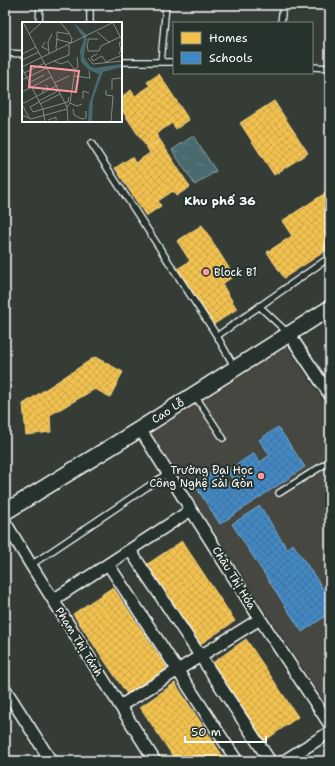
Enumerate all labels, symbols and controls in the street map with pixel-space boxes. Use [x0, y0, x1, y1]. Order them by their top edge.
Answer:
inset map [22, 22, 122, 122]
legend [173, 22, 313, 74]
text: Homes [209, 30, 248, 46]
text: Schools [209, 50, 253, 66]
district label: Khu phố 36 [184, 193, 256, 209]
place label: Block B1 [214, 265, 257, 280]
marker: Block B1 [201, 267, 211, 277]
street label: Cao Lỗ [149, 395, 188, 427]
place label: Trường Đại Học Công Nghệ Sài Gòn [150, 463, 253, 491]
marker: Trường Đại Học Công Nghệ Sài Gòn [256, 471, 266, 481]
street label: Châu Thị Hóa [209, 544, 259, 612]
street label: Phạm Thị Tánh [52, 605, 106, 680]
scale bar [185, 718, 266, 744]
text: 50 m [191, 724, 221, 740]

